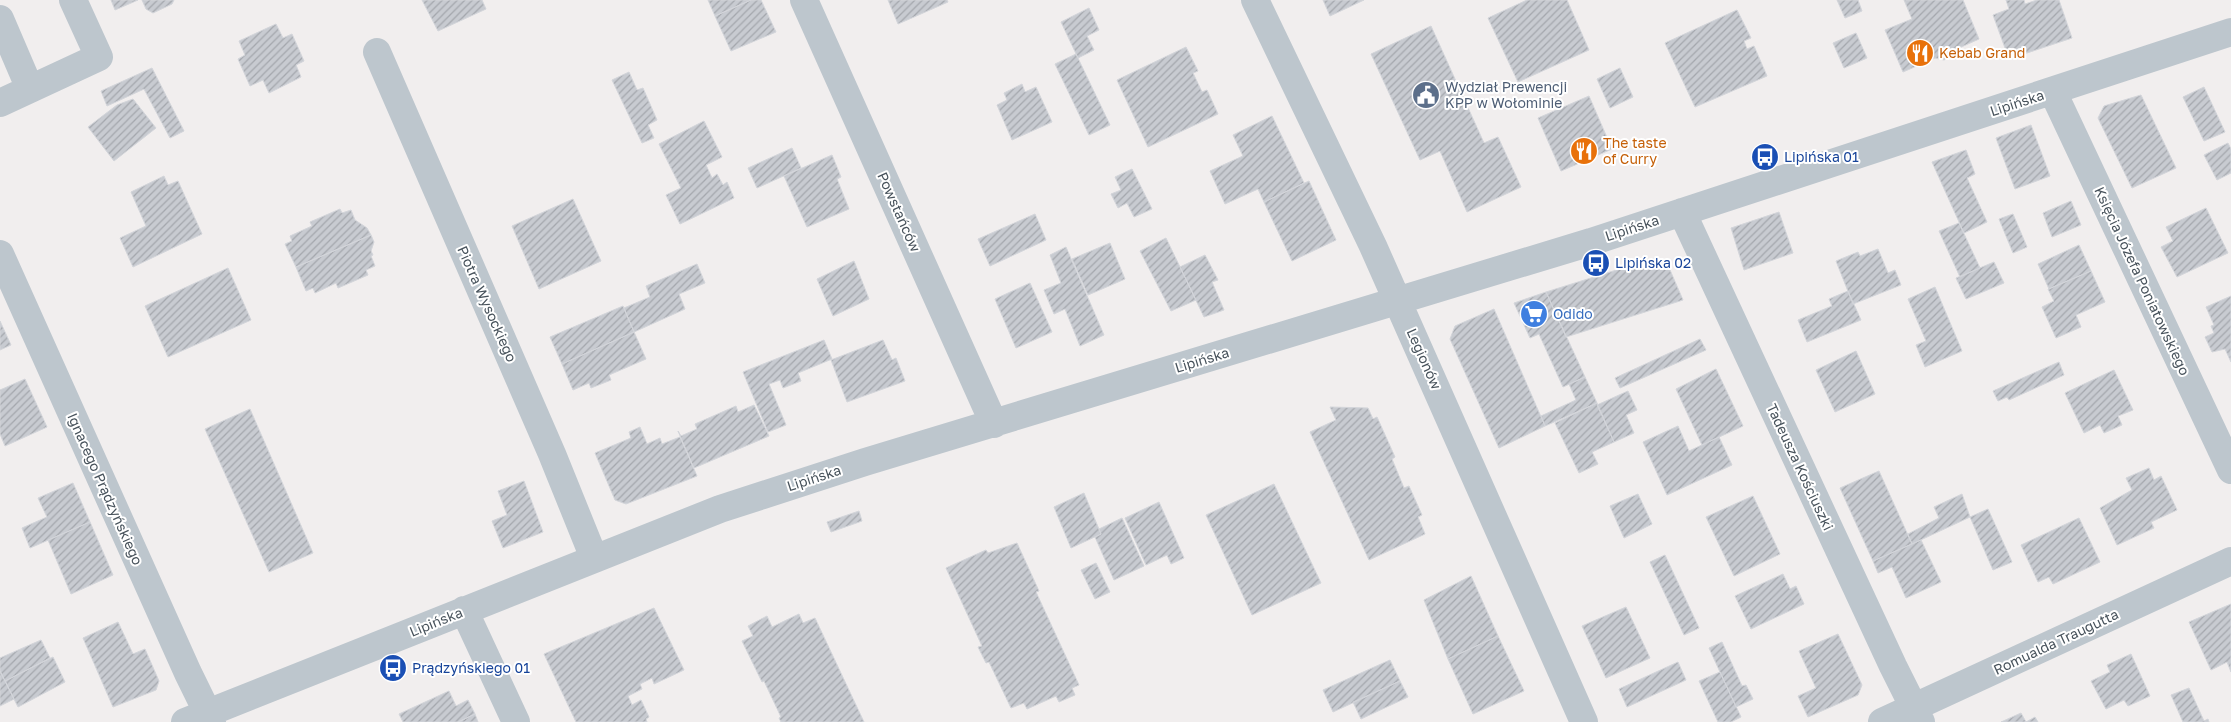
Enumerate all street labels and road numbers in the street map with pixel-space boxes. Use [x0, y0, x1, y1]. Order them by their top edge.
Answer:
street label: Lipińska [1988, 86, 2046, 119]
street label: Powstańców [874, 169, 925, 254]
street label: Księcia Józefa Poniatowskiego [2091, 184, 2194, 378]
street label: Lipińska [1603, 211, 1661, 244]
street label: Piotra Wysockiego [454, 243, 521, 364]
street label: Legionów [1403, 326, 1445, 392]
street label: Lipińska [1173, 343, 1231, 376]
street label: Tadeusza Kościuszki [1764, 401, 1837, 533]
street label: Ignacego Prądzyńskiego [64, 410, 147, 568]
street label: Lipińska [785, 461, 843, 494]
street label: Lipińska [407, 603, 465, 640]
street label: Romualda Traugutta [1991, 605, 2121, 678]

